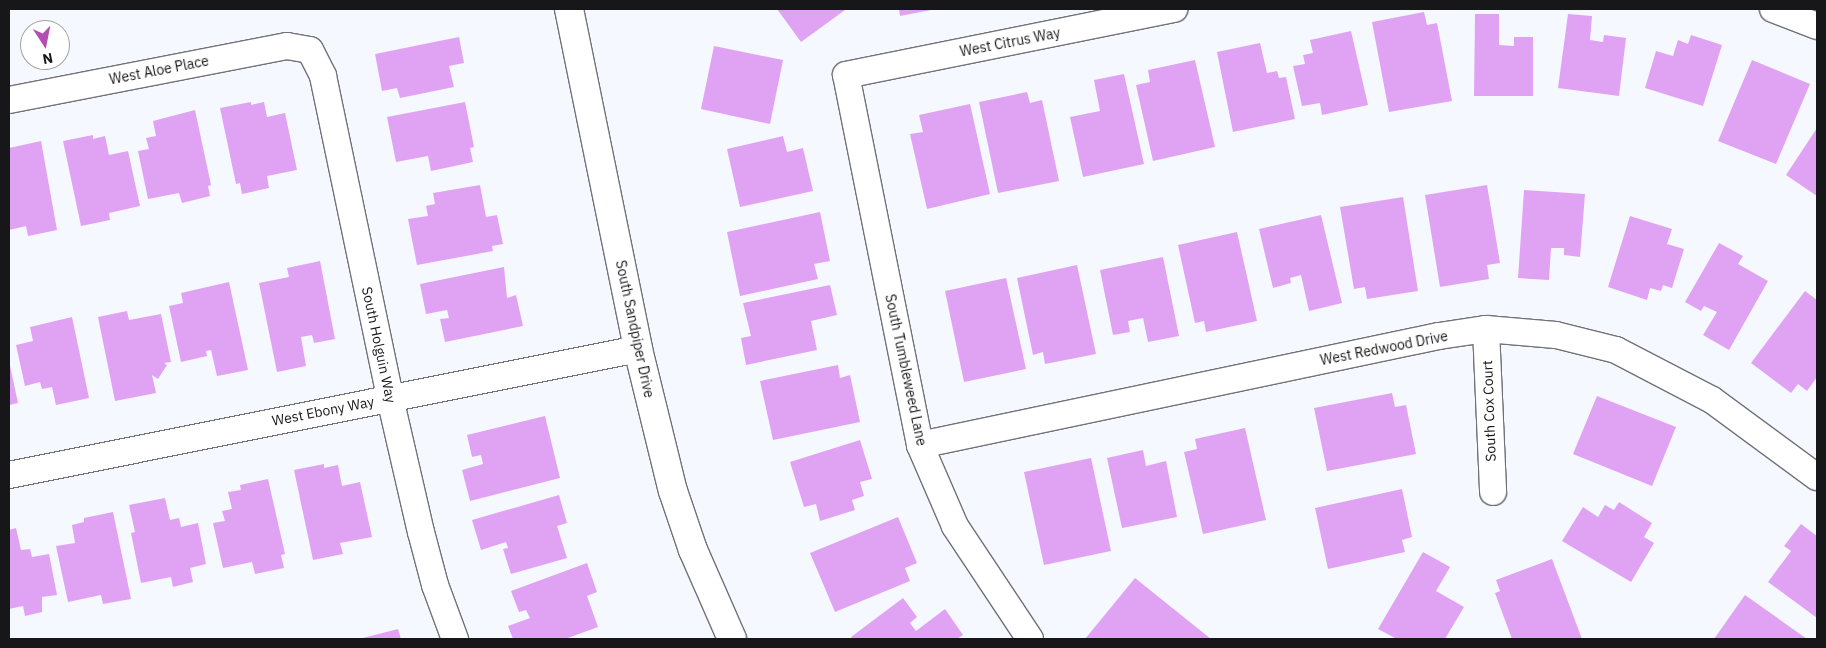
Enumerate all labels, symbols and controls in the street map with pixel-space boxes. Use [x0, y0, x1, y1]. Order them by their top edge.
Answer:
north arrow [20, 20, 70, 70]
street label: West Citrus Way [958, 24, 1062, 60]
text: N [41, 49, 54, 69]
street label: West Aloe Place [108, 52, 210, 88]
street label: South Sandpiper Drive [612, 259, 658, 399]
street label: South Holguin Way [358, 285, 400, 405]
street label: South Tumbleweed Lane [882, 293, 930, 447]
street label: West Redwood Drive [1319, 327, 1449, 369]
street label: South Cox Court [1479, 360, 1499, 462]
street label: West Ebony Way [270, 393, 376, 429]

